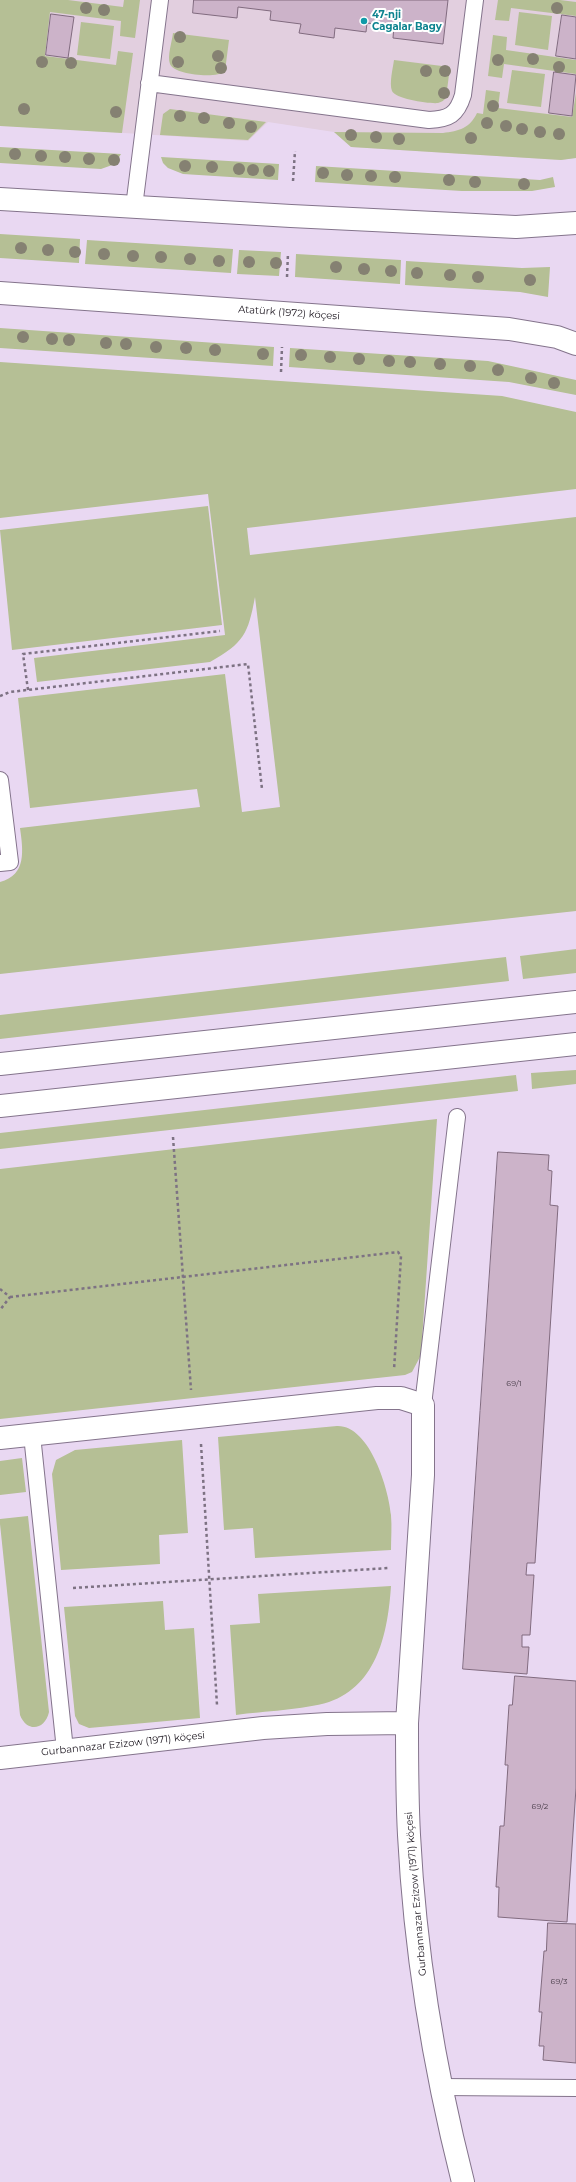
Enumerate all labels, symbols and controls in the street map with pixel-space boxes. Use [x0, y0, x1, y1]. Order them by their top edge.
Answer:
place label: 47-nji Cagalar Bagy [372, 9, 442, 32]
marker: 47-nji Cagalar Bagy [359, 16, 369, 26]
street label: Atatürk (1972) köçesi [238, 303, 340, 323]
house number: 69/1 [506, 1379, 522, 1389]
street label: Gurbannazar Ezizow (1971) köçesi [40, 1729, 206, 1759]
house number: 69/2 [532, 1802, 548, 1812]
street label: Gurbannazar Ezizow (1971) köçesi [403, 1811, 429, 1977]
house number: 69/3 [551, 1977, 567, 1987]

